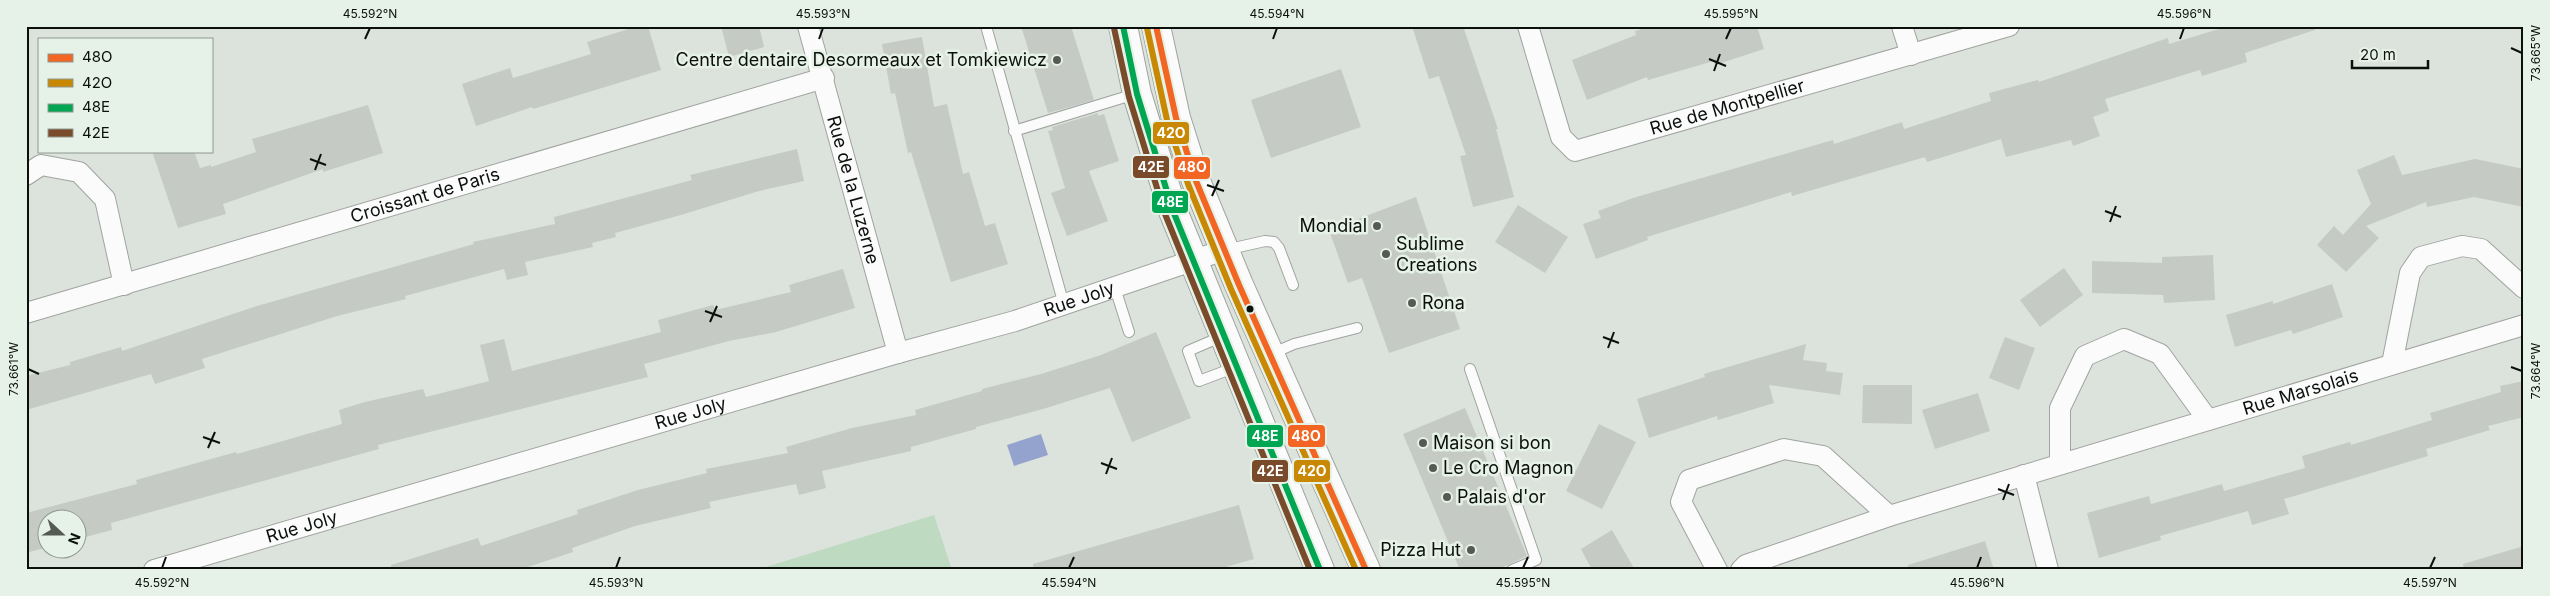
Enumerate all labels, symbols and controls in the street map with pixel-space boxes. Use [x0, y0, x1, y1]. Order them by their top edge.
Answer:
text: 45.592°N [343, 6, 397, 21]
text: 45.593°N [796, 6, 850, 21]
text: 45.594°N [1250, 6, 1304, 21]
text: 45.595°N [1704, 6, 1758, 21]
text: 45.596°N [2157, 6, 2211, 21]
text: 73.665°W [2528, 25, 2543, 81]
legend [38, 38, 212, 152]
scale bar [2352, 38, 2429, 70]
text: 20 m [2360, 45, 2396, 64]
text: 48O [82, 47, 112, 66]
place label: Centre dentaire Desormeaux et Tomkiewicz [676, 49, 1047, 70]
marker: Centre dentaire Desormeaux et Tomkiewicz [1051, 54, 1063, 66]
text: 42O [82, 73, 112, 92]
street label: Rue de Montpellier [1647, 74, 1807, 139]
text: 48E [82, 97, 110, 116]
street label: Rue de la Luzerne [823, 113, 884, 266]
line badge: 42O [1152, 121, 1190, 145]
text: 42E [82, 123, 110, 142]
text: 42O [1156, 124, 1186, 141]
line badge: 42E [1132, 155, 1170, 179]
line badge: 48O [1173, 156, 1211, 180]
text: 42E [1138, 158, 1164, 175]
text: 48O [1177, 158, 1207, 175]
street label: Croissant de Paris [348, 163, 502, 227]
line badge: 48E [1151, 190, 1189, 214]
text: 48E [1156, 193, 1184, 210]
place label: Mondial [1299, 215, 1367, 236]
marker: Mondial [1371, 220, 1383, 232]
place label: Sublime Creations [1396, 233, 1478, 275]
marker: Sublime Creations [1380, 248, 1392, 260]
street label: Rue Joly [1041, 277, 1117, 321]
place label: Rona [1422, 292, 1465, 313]
marker: Rona [1406, 297, 1418, 309]
unlabelled marker [1245, 304, 1255, 314]
text: 73.661°W [6, 342, 21, 396]
text: 73.664°W [2528, 343, 2543, 399]
street label: Rue Marsolais [2240, 364, 2361, 419]
street label: Rue Joly [652, 393, 729, 433]
line badge: 48E [1246, 424, 1284, 448]
line badge: 48O [1287, 424, 1326, 448]
text: 48E [1251, 427, 1279, 444]
text: 48O [1291, 427, 1321, 444]
place label: Maison si bon [1433, 432, 1551, 453]
marker: Maison si bon [1417, 437, 1429, 449]
place label: Le Cro Magnon [1443, 457, 1574, 478]
line badge: 42E [1251, 459, 1289, 483]
line badge: 42O [1293, 459, 1331, 483]
text: 42E [1257, 462, 1283, 479]
text: 42O [1297, 462, 1327, 479]
marker: Le Cro Magnon [1427, 462, 1439, 474]
place label: Palais d'or [1457, 486, 1546, 507]
marker: Palais d'or [1441, 491, 1453, 503]
street label: Rue Joly [263, 506, 340, 547]
north arrow [38, 508, 88, 558]
text: N [65, 531, 84, 547]
place label: Pizza Hut [1380, 539, 1461, 560]
marker: Pizza Hut [1465, 544, 1477, 556]
text: 45.592°N [135, 575, 189, 590]
text: 45.593°N [589, 575, 643, 590]
text: 45.594°N [1042, 575, 1096, 590]
text: 45.595°N [1496, 575, 1550, 590]
text: 45.596°N [1950, 575, 2004, 590]
text: 45.597°N [2403, 575, 2457, 590]

